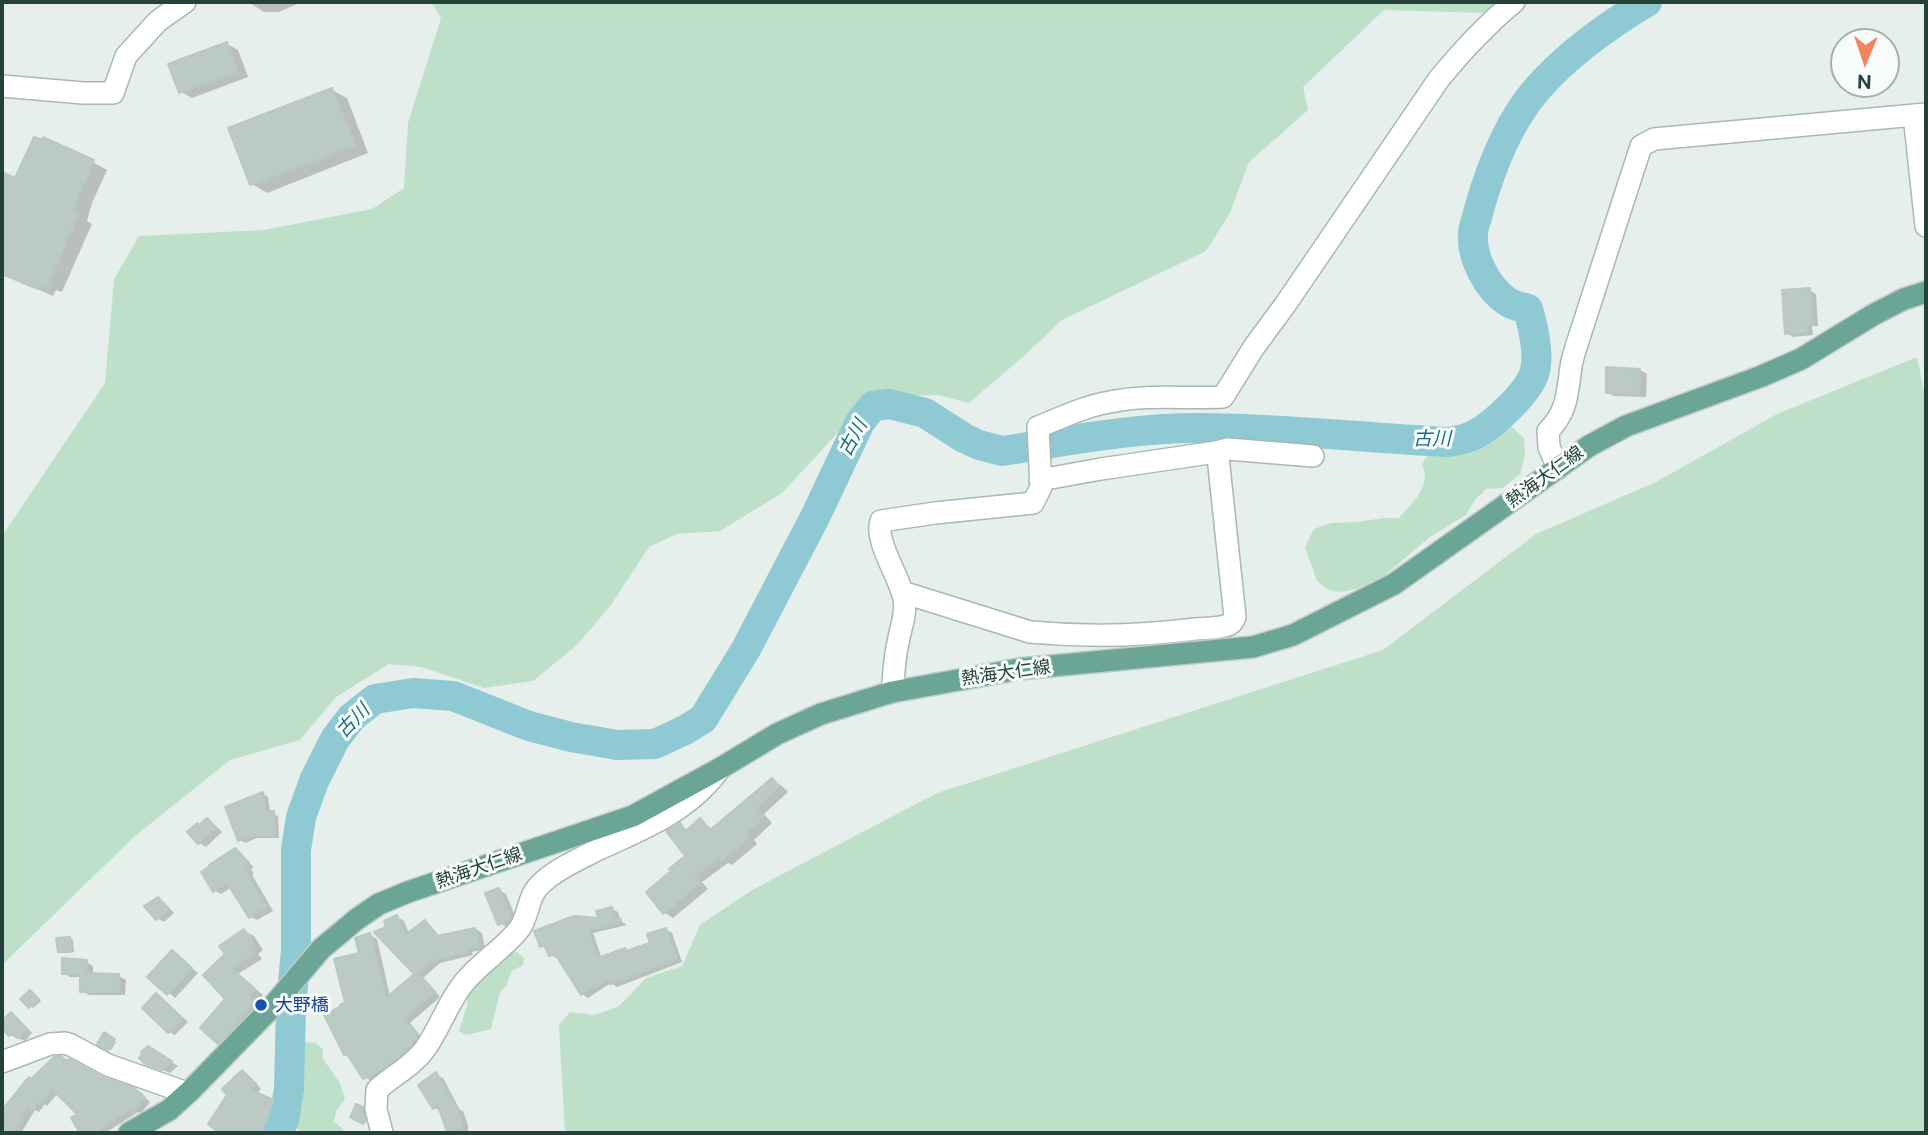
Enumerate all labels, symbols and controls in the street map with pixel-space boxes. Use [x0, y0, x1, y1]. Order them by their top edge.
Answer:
north arrow [1830, 28, 1900, 98]
text: N [1857, 71, 1872, 93]
water label: 古川 [834, 416, 872, 460]
water label: 古川 [1413, 428, 1451, 450]
street label: 熱海大仁線 [1502, 442, 1588, 512]
street label: 熱海大仁線 [960, 656, 1052, 690]
water label: 古川 [332, 699, 374, 743]
street label: 熱海大仁線 [433, 843, 525, 893]
place label: 大野橋 [275, 994, 329, 1016]
marker: 大野橋 [253, 997, 269, 1013]

